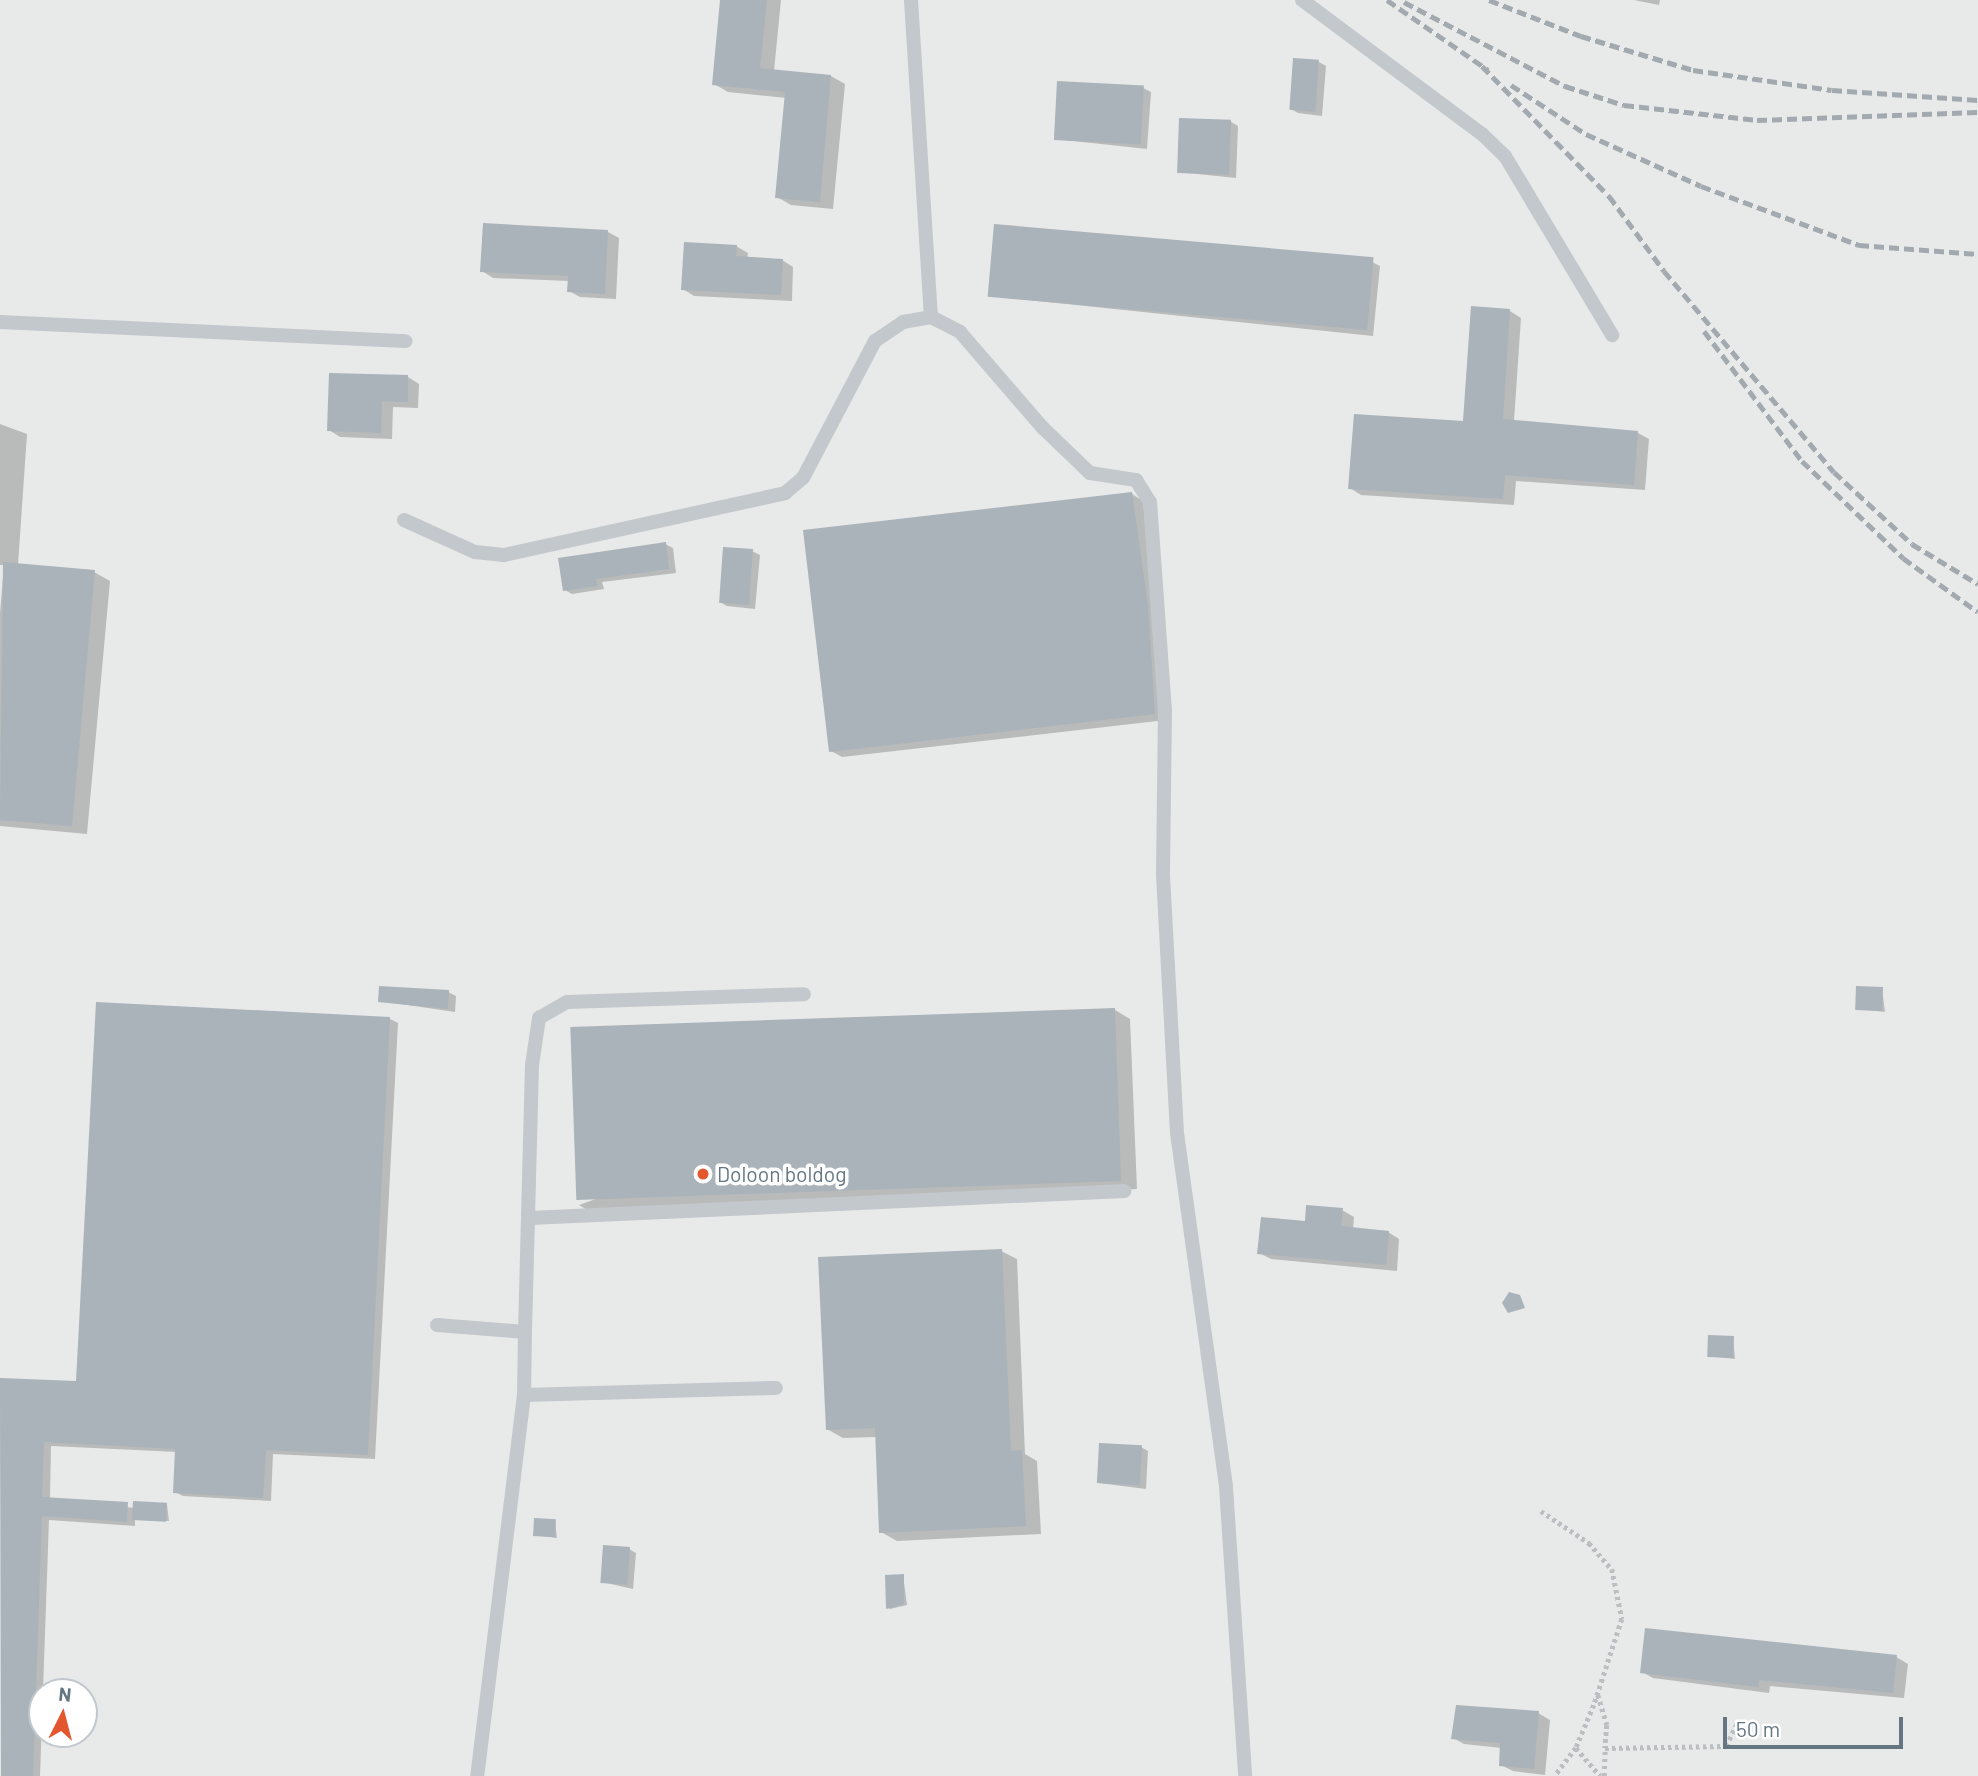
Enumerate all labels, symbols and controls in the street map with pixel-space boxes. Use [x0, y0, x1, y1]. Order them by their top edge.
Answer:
place label: Doloon boldog [717, 1161, 846, 1187]
marker: Doloon boldog [695, 1166, 711, 1182]
north arrow [28, 1678, 98, 1748]
text: N [58, 1682, 73, 1706]
scale bar [1726, 1702, 1906, 1746]
text: 50 m [1736, 1716, 1780, 1741]

